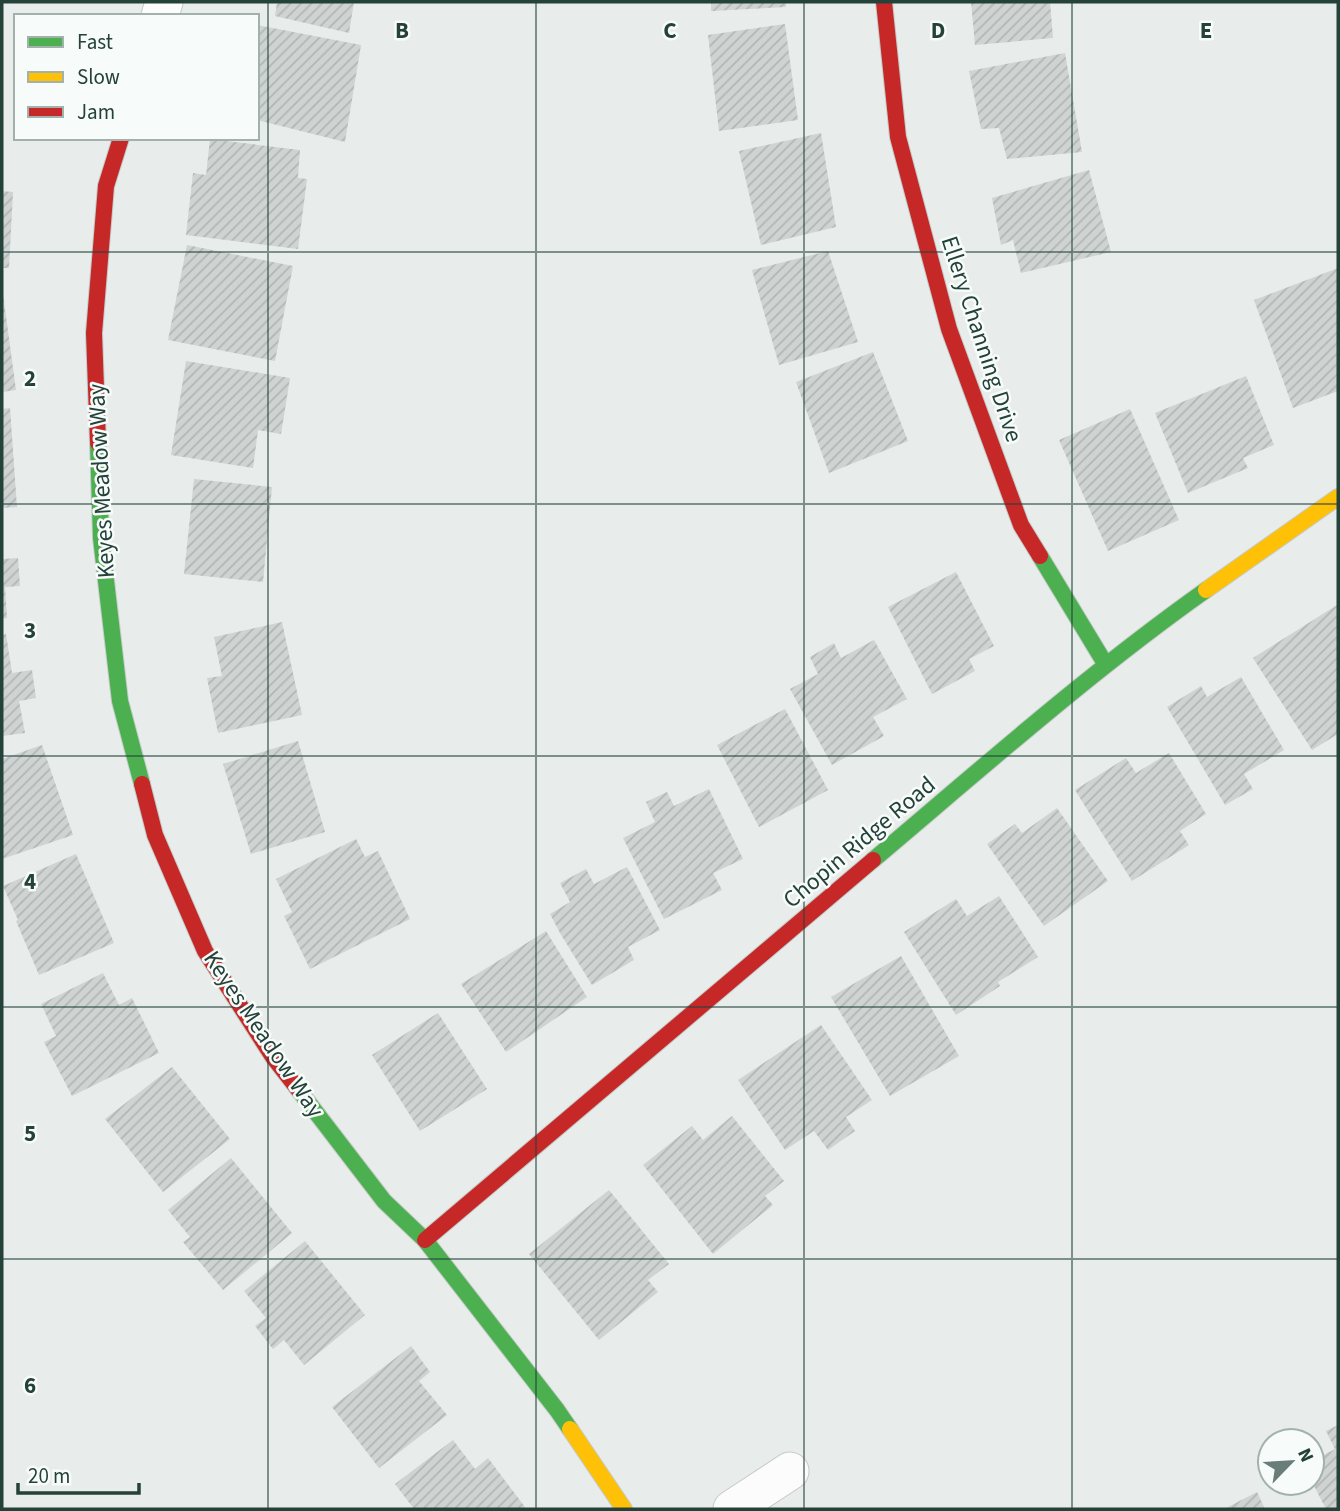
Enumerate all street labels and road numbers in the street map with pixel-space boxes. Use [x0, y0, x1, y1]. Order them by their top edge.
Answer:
street label: Ellery Channing Drive [932, 232, 1031, 447]
street label: Keyes Meadow Way [79, 383, 124, 579]
street label: Chopin Ridge Road [775, 768, 943, 917]
street label: Keyes Meadow Way [195, 944, 333, 1125]

